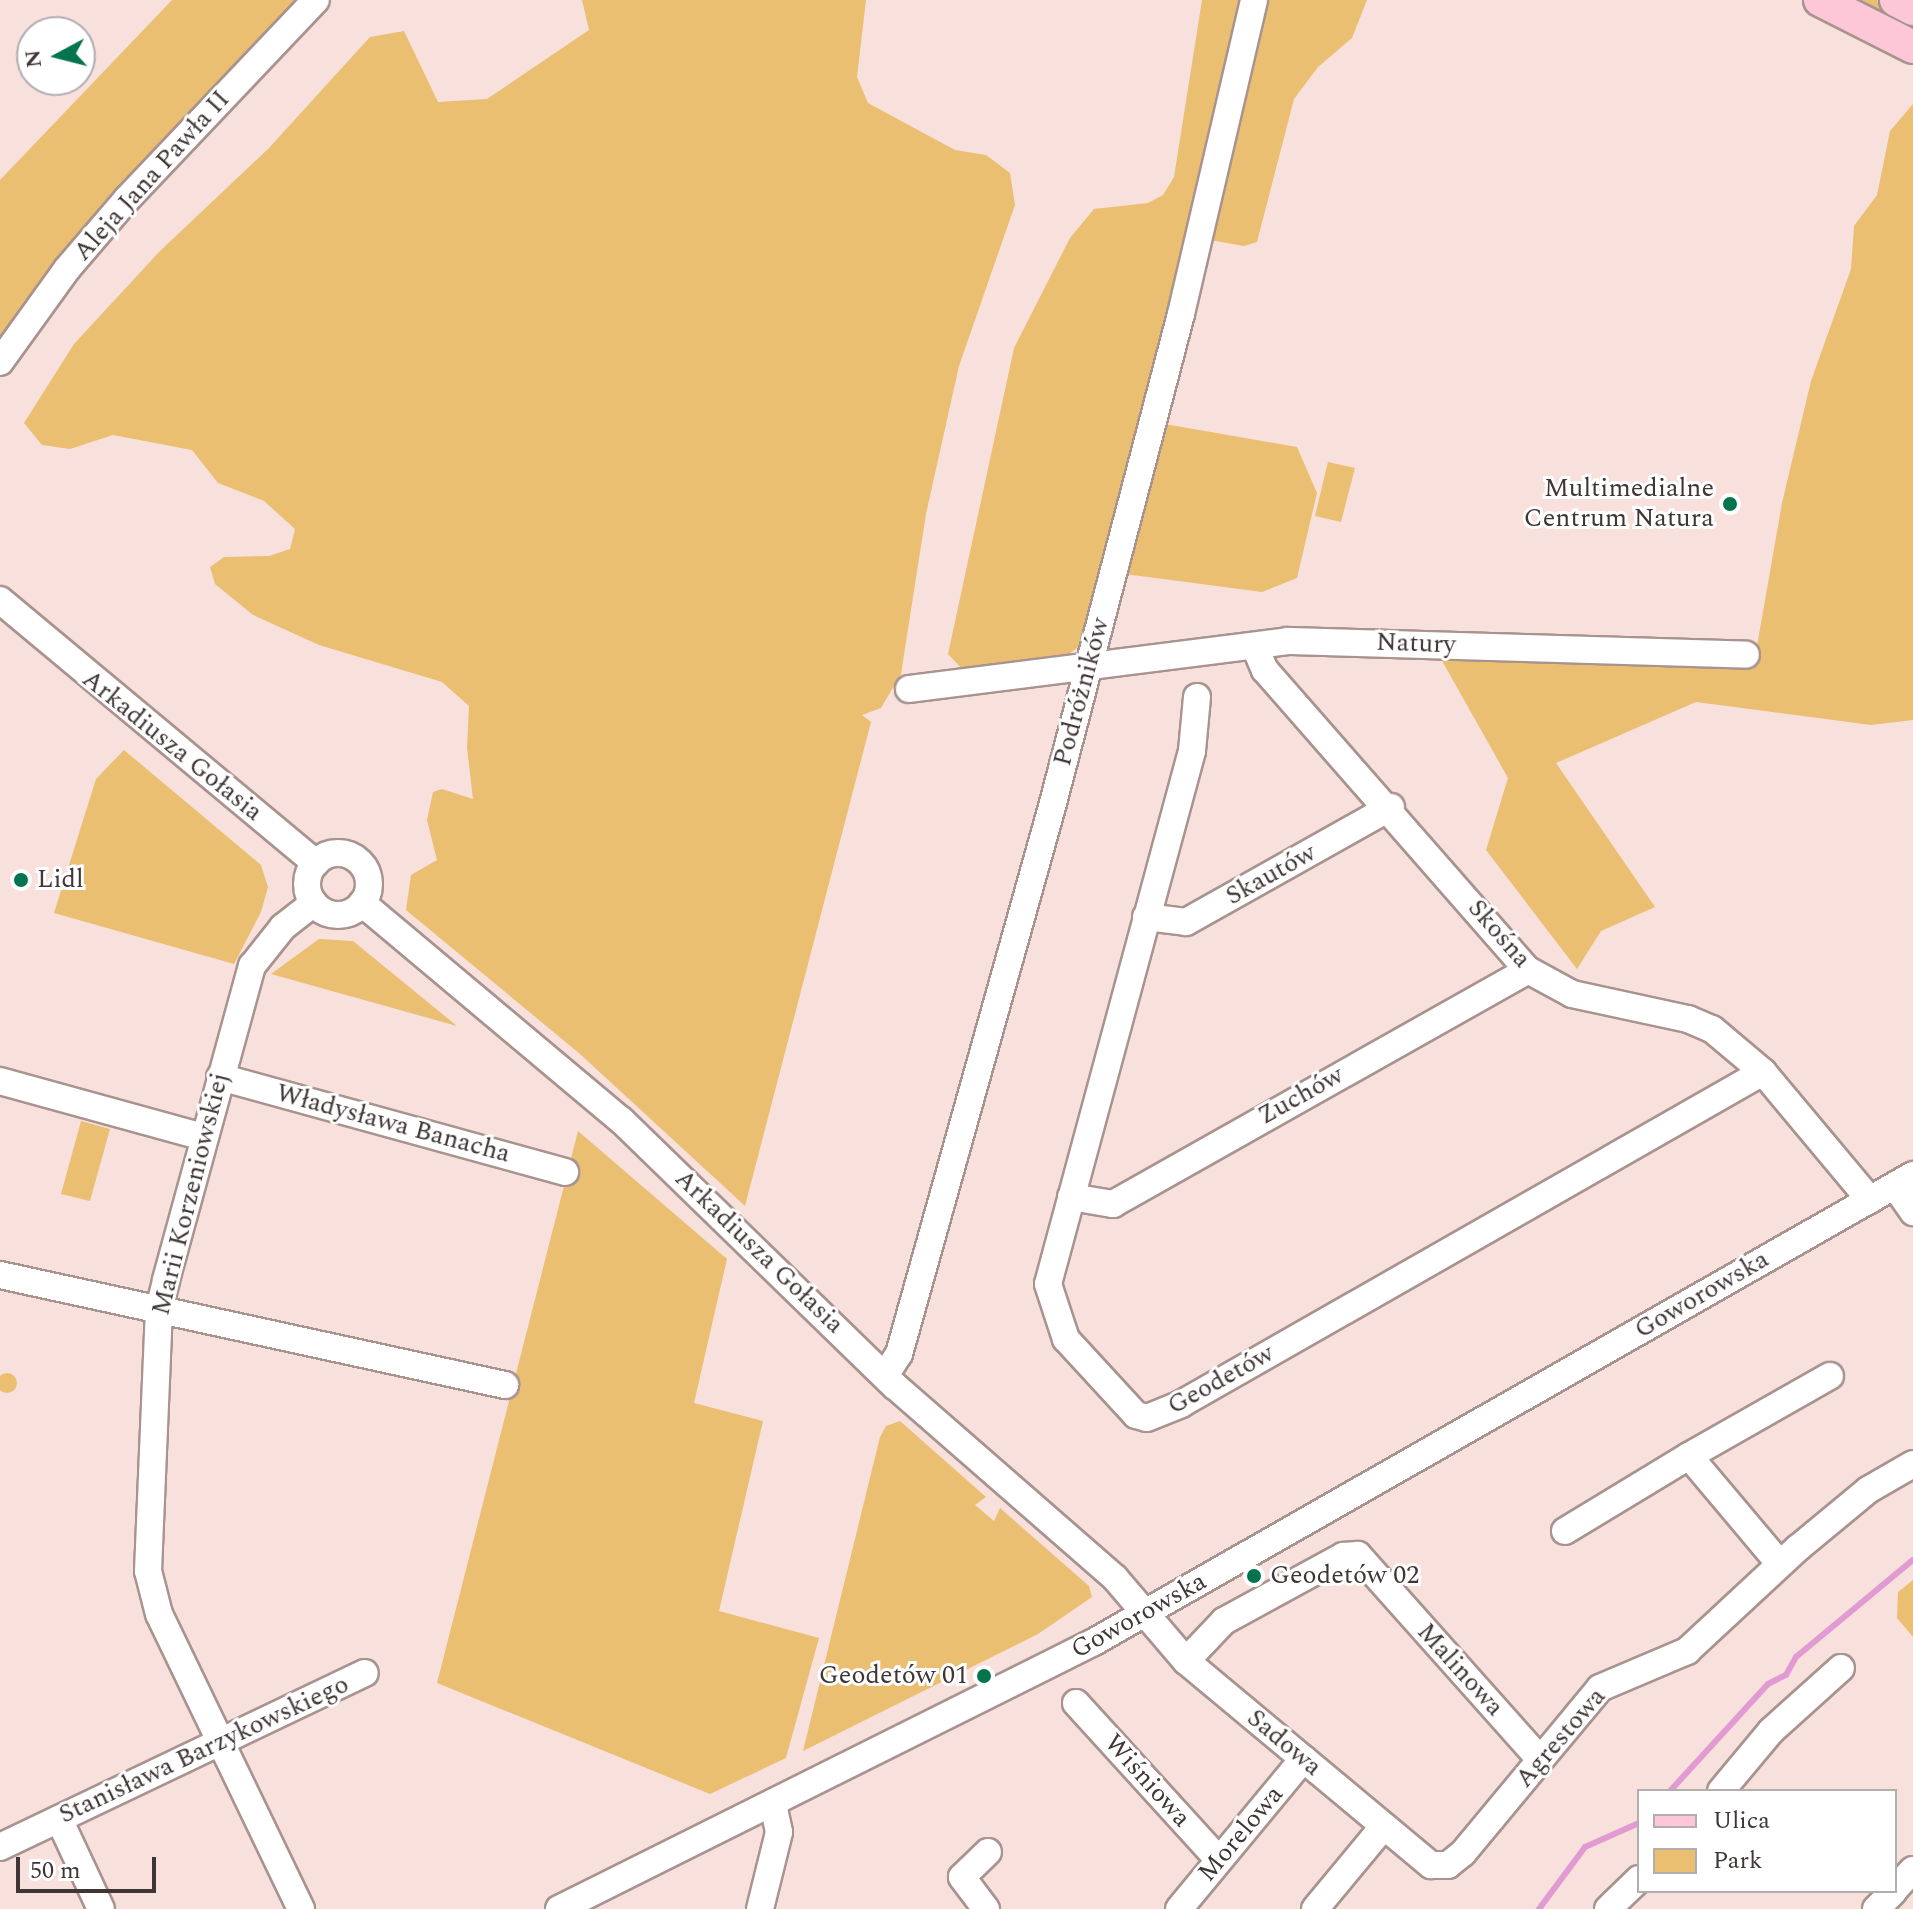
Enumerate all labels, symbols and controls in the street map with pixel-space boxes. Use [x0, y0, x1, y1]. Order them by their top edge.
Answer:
north arrow [16, 16, 96, 96]
text: N [16, 48, 51, 70]
street label: Aleja Jana Pawła II [67, 84, 237, 268]
place label: Multimedialne Centrum Natura [1524, 473, 1714, 534]
marker: Multimedialne Centrum Natura [1721, 495, 1739, 513]
street label: Podróżników [1047, 614, 1117, 770]
street label: Natury [1376, 627, 1456, 661]
street label: Arkadiusza Gołasia [75, 664, 269, 828]
street label: Skautów [1221, 838, 1321, 912]
place label: Lidl [37, 864, 84, 896]
marker: Lidl [12, 871, 30, 889]
street label: Skośna [1461, 893, 1537, 975]
street label: Zuchów [1253, 1060, 1349, 1132]
street label: Marii Korzeniowskiej [146, 1069, 236, 1319]
street label: Władysława Banacha [273, 1078, 513, 1170]
street label: Arkadiusza Gołasia [668, 1163, 850, 1341]
street label: Goworowska [1629, 1244, 1775, 1346]
street label: Geodetów [1162, 1338, 1280, 1422]
place label: Geodetów 02 [1270, 1560, 1419, 1592]
street label: Goworowska [1066, 1566, 1212, 1666]
marker: Geodetów 02 [1245, 1567, 1263, 1585]
street label: Malinowa [1410, 1617, 1510, 1723]
place label: Geodetów 01 [819, 1660, 968, 1692]
marker: Geodetów 01 [975, 1667, 993, 1685]
street label: Stanisława Barzykowskiego [54, 1669, 354, 1831]
street label: Agrestowa [1509, 1682, 1613, 1794]
street label: Sadowa [1240, 1703, 1328, 1783]
street label: Wiśniowa [1097, 1728, 1197, 1834]
street label: Morelowa [1192, 1780, 1290, 1888]
legend [1637, 1789, 1897, 1893]
text: Ulica [1713, 1803, 1770, 1839]
scale bar [20, 1841, 160, 1891]
text: Park [1713, 1843, 1763, 1879]
text: 50 m [30, 1853, 81, 1889]

